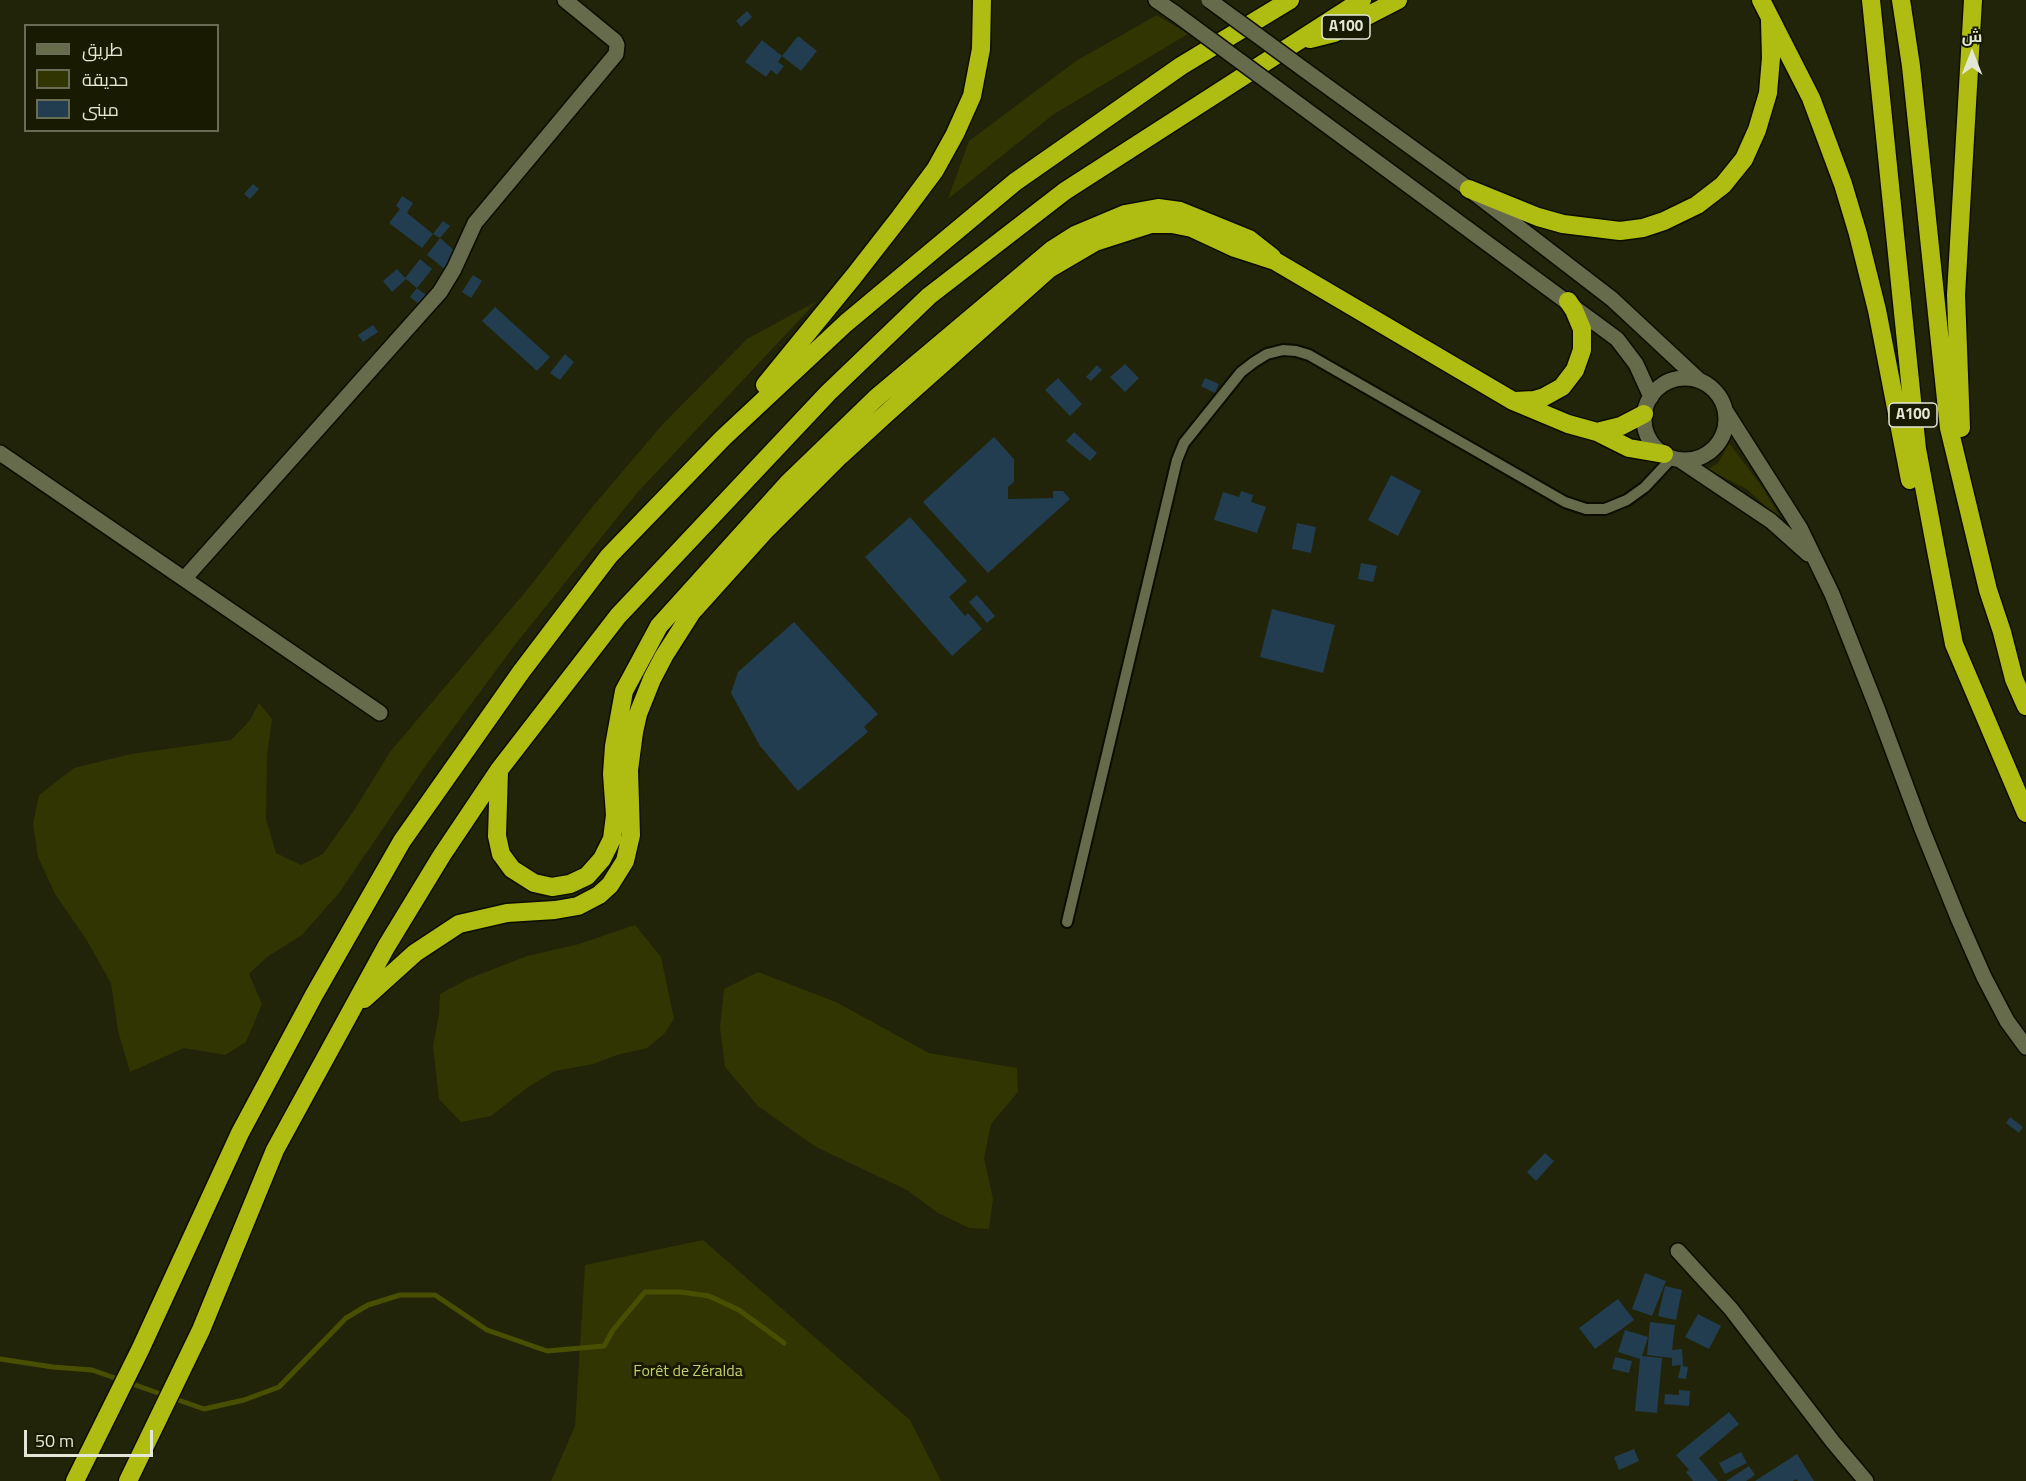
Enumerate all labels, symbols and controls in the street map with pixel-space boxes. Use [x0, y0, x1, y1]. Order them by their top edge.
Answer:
road number: A100 [1322, 15, 1370, 39]
legend [24, 24, 219, 132]
north arrow [1942, 24, 2002, 84]
text: ش [1962, 24, 1982, 48]
text: طريق [82, 36, 123, 63]
text: حديقة [82, 66, 128, 93]
text: مبنى [82, 96, 119, 123]
road number: A100 [1889, 403, 1937, 427]
park label: Forêt de Zéralda [633, 1362, 743, 1382]
scale bar [27, 1418, 156, 1456]
text: 50 m [35, 1427, 74, 1454]

